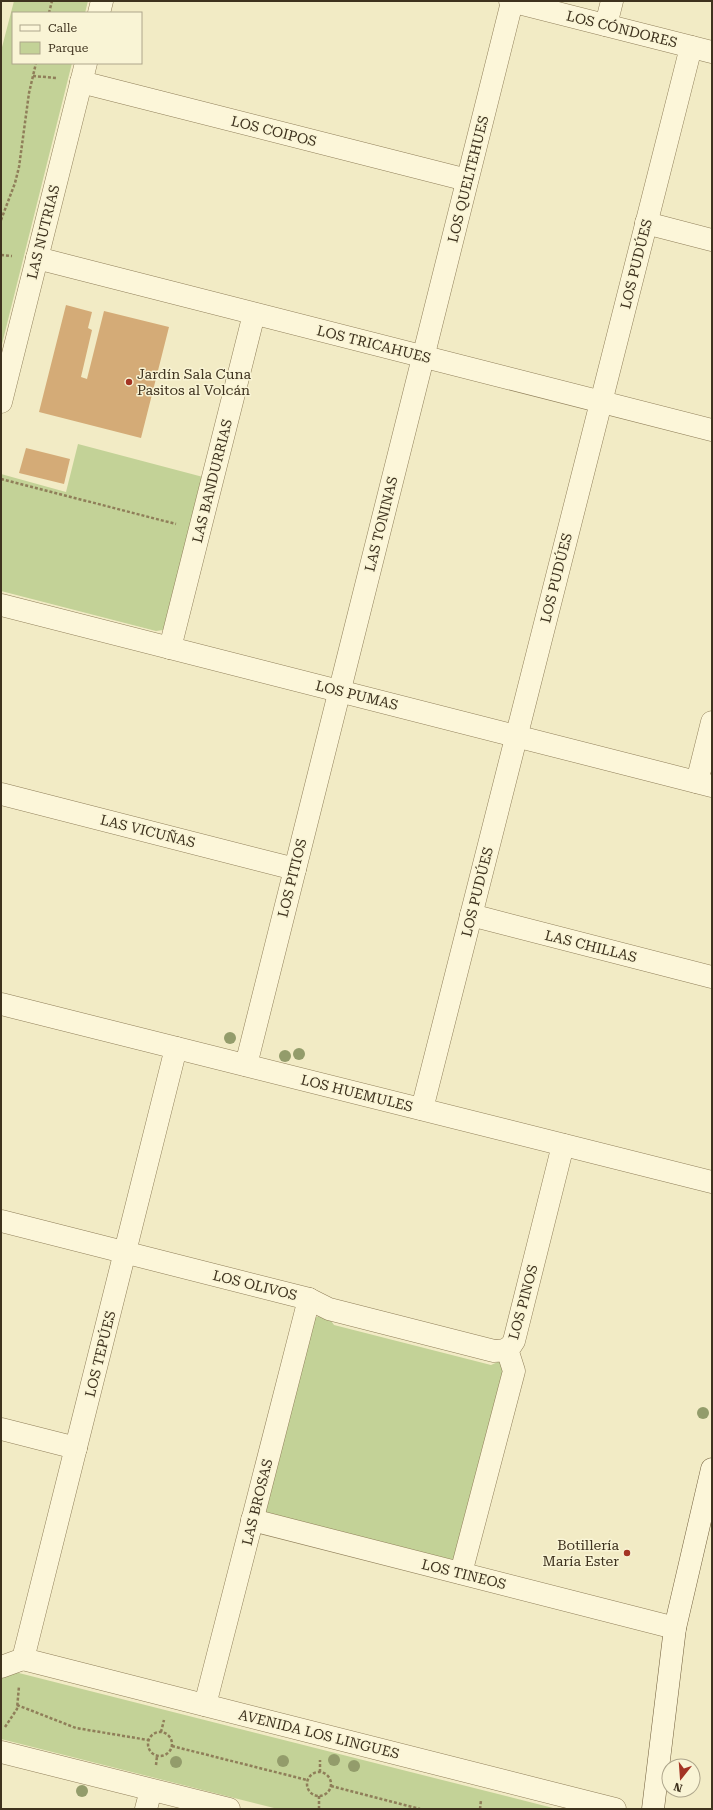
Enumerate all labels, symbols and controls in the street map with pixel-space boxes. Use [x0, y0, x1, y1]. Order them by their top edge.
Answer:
street label: LOS CÓNDORES [565, 7, 679, 51]
legend [12, 12, 142, 64]
text: Calle [48, 21, 78, 35]
text: Parque [48, 41, 89, 55]
street label: LOS COIPOS [230, 113, 319, 149]
street label: LOS QUELTEHUES [444, 114, 492, 244]
street label: LAS NUTRIAS [24, 183, 63, 281]
street label: LOS PUDÚES [617, 217, 655, 311]
street label: LOS TRICAHUES [315, 322, 433, 366]
place label: Jardín Sala Cuna Pasitos al Volcán [137, 366, 251, 398]
marker: Jardín Sala Cuna Pasitos al Volcán [124, 377, 134, 387]
street label: LAS BANDURRIAS [189, 417, 235, 545]
street label: LAS TONINAS [361, 474, 401, 573]
street label: LOS PUDÚES [537, 531, 575, 625]
street label: LOS PUMAS [314, 677, 400, 713]
street label: LAS VICUÑAS [99, 811, 197, 851]
street label: LOS PITIOS [274, 837, 310, 919]
street label: LOS PUDÚES [458, 845, 496, 939]
street label: LAS CHILLAS [543, 927, 639, 965]
street label: LOS HUEMULES [299, 1071, 415, 1115]
street label: LOS PINOS [505, 1262, 541, 1341]
street label: LOS OLIVOS [211, 1267, 299, 1303]
street label: LOS TEPÚES [82, 1309, 119, 1399]
street label: LAS BROSAS [239, 1457, 276, 1547]
place label: Botillería María Ester [543, 1537, 619, 1569]
marker: Botillería María Ester [622, 1548, 632, 1558]
street label: LOS TINEOS [420, 1556, 508, 1592]
street label: AVENIDA LOS LINGUES [237, 1706, 401, 1762]
north arrow [661, 1758, 701, 1798]
text: N [672, 1779, 684, 1795]

